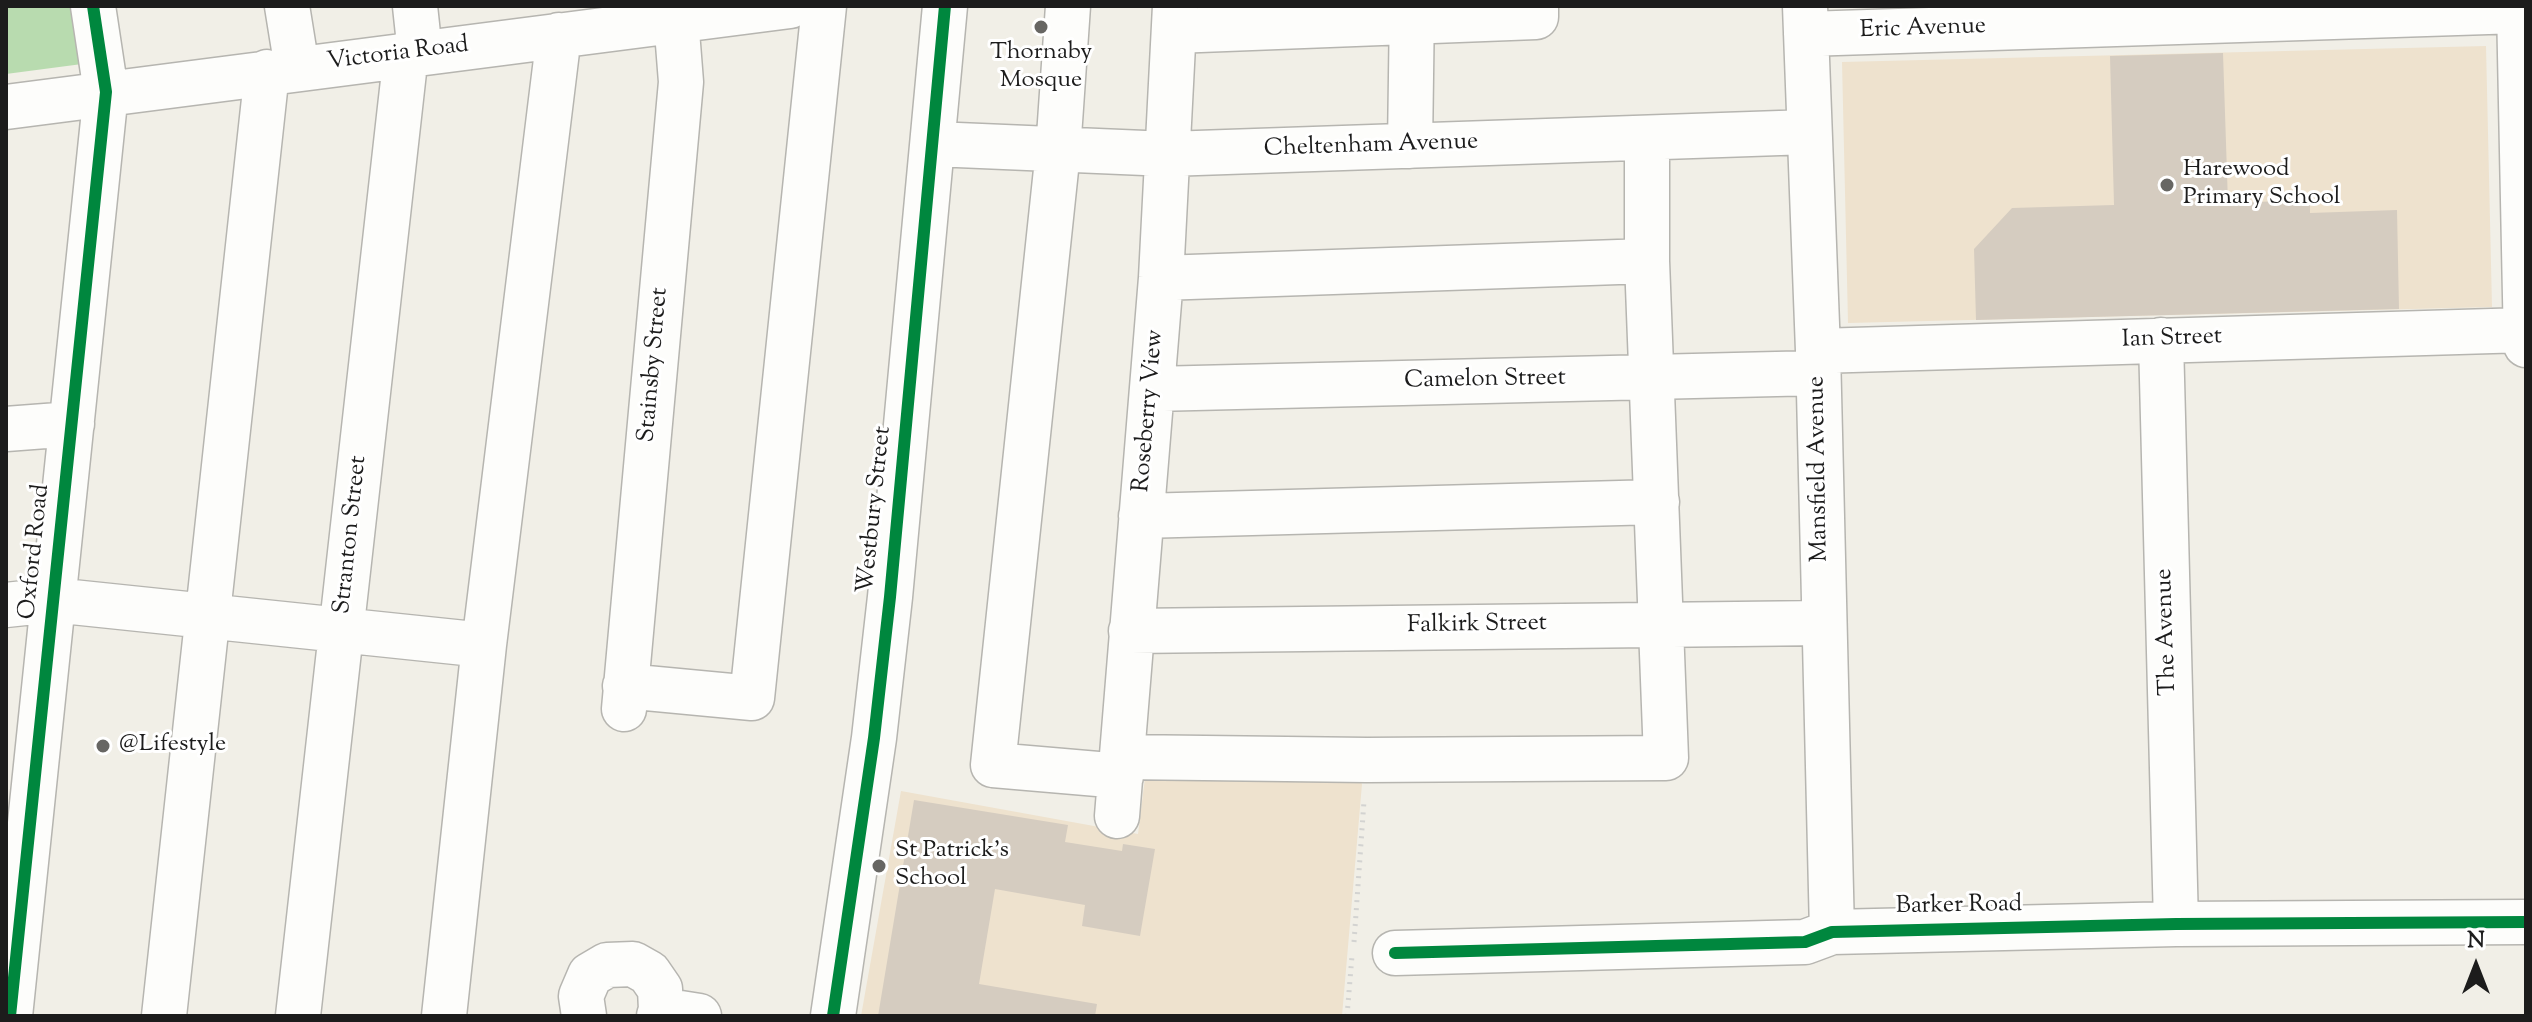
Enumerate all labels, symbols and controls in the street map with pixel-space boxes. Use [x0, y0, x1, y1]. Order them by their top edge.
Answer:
street label: Eric Avenue [1859, 13, 1987, 47]
marker: Thornaby Mosque [1032, 18, 1050, 36]
street label: Victoria Road [325, 32, 471, 78]
place label: Thornaby Mosque [990, 40, 1092, 96]
street label: Cheltenham Avenue [1263, 129, 1479, 165]
place label: Harewood Primary School [2183, 157, 2340, 213]
marker: Harewood Primary School [2158, 176, 2176, 194]
street label: Stainsby Street [634, 286, 676, 444]
street label: Ian Street [2121, 324, 2223, 356]
street label: Roseberry View [1129, 329, 1171, 493]
street label: Camelon Street [1404, 365, 1566, 397]
street label: Mansfield Avenue [1804, 376, 1836, 562]
street label: Westbury Street [853, 425, 899, 595]
street label: Stranton Street [329, 454, 375, 616]
street label: Oxford Road [15, 483, 57, 621]
street label: The Avenue [2151, 568, 2185, 696]
street label: Falkirk Street [1407, 610, 1547, 642]
place label: @Lifestyle [119, 732, 226, 760]
marker: @Lifestyle [94, 737, 112, 755]
place label: St Patrick's School [895, 838, 1009, 894]
marker: St Patrick's School [870, 857, 888, 875]
street label: Barker Road [1895, 891, 2023, 923]
north arrow [2436, 926, 2516, 1006]
text: N [2467, 926, 2485, 958]

